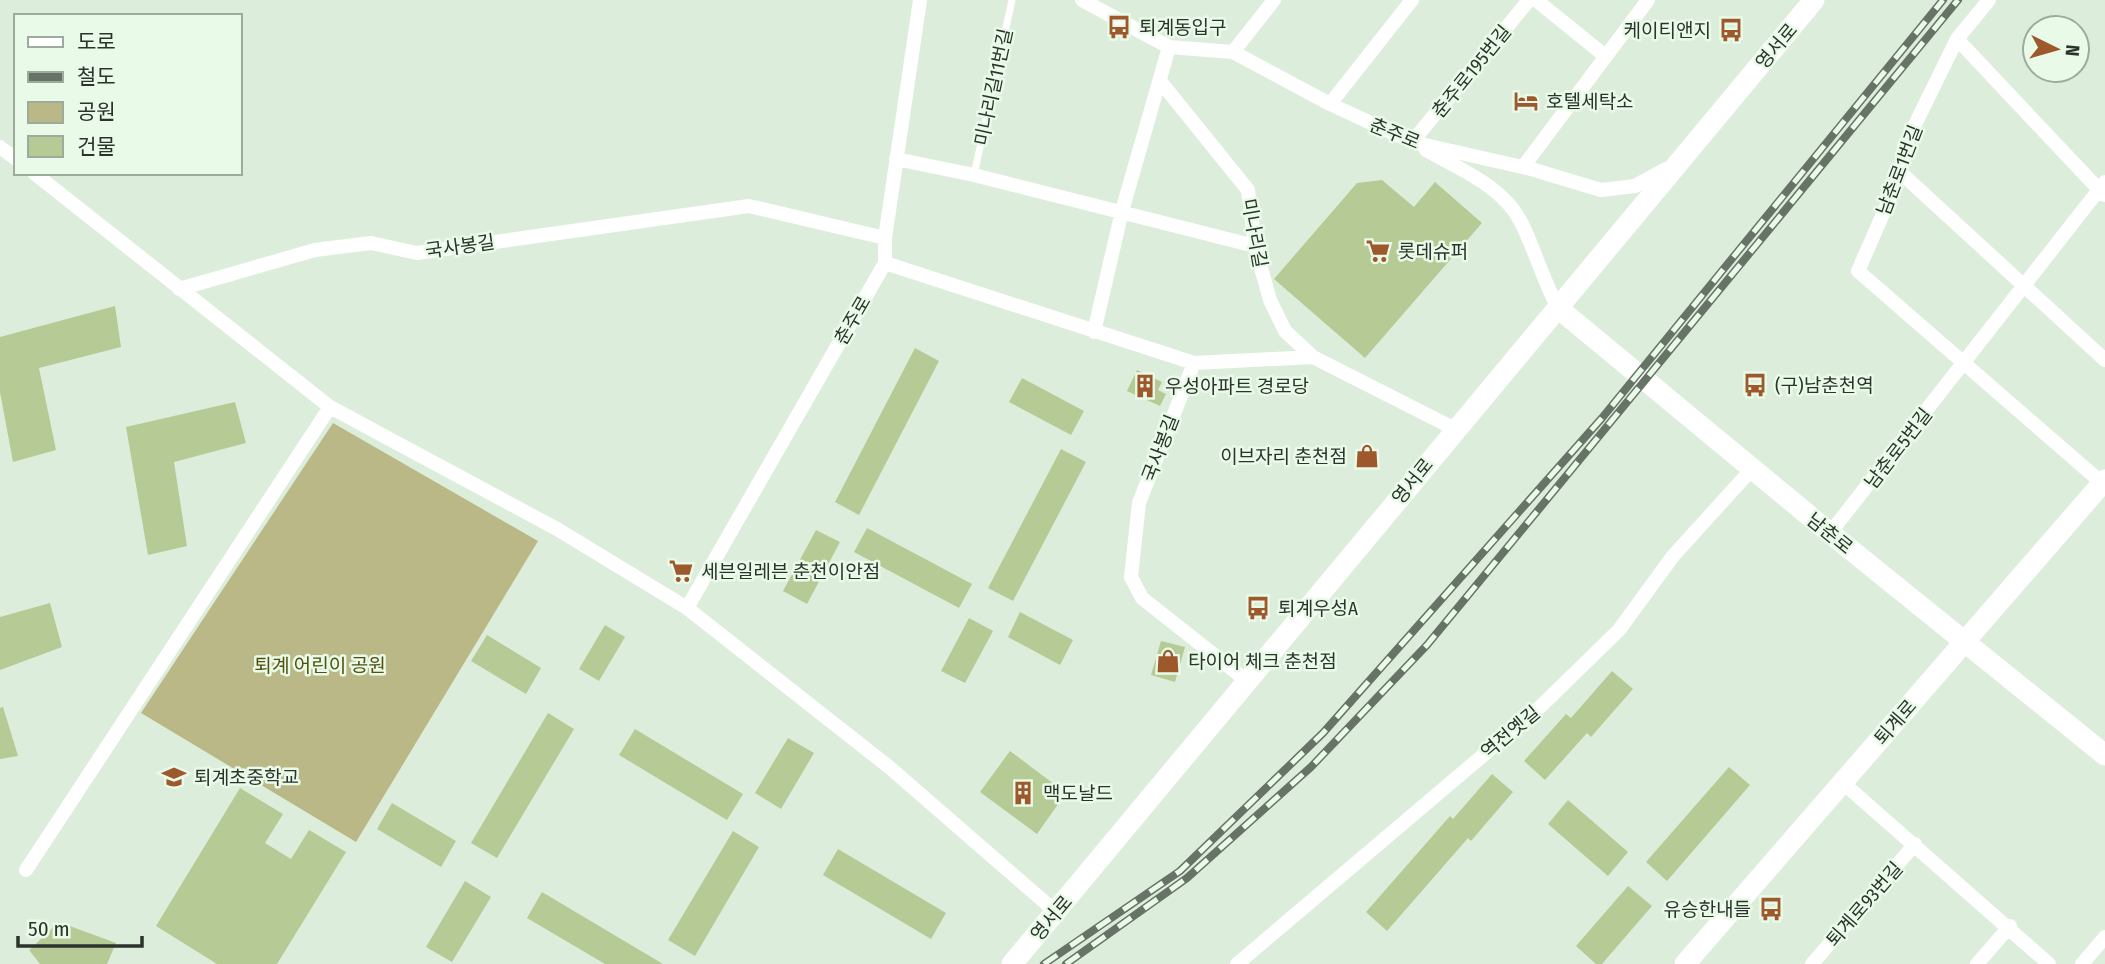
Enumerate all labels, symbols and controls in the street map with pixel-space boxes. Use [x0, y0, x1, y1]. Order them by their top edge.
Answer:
bus stop icon: 퇴계동입구 [1105, 13, 1133, 41]
legend [14, 14, 242, 175]
north arrow [2021, 14, 2091, 84]
place label: 퇴계동입구 [1139, 16, 1226, 39]
bus stop icon: 케이티앤지 [1717, 16, 1745, 44]
place label: 케이티앤지 [1624, 19, 1711, 42]
street label: 영서로 [1751, 19, 1802, 74]
street label: 춘주로195번길 [1427, 20, 1516, 122]
street label: 미나리길11번길 [970, 26, 1017, 148]
text: 도로 [77, 29, 116, 55]
text: N [2060, 44, 2084, 57]
text: 철도 [77, 64, 116, 90]
hotel icon: 호텔세탁소 [1512, 87, 1540, 115]
place label: 호텔세탁소 [1546, 90, 1633, 113]
text: 공원 [77, 99, 116, 125]
street label: 춘주로 [1366, 113, 1423, 154]
street label: 남춘로1번길 [1872, 122, 1927, 219]
text: 건물 [77, 134, 116, 160]
street label: 미나리길 [1237, 197, 1272, 270]
street label: 국사봉길 [424, 230, 496, 263]
supermarket icon: 롯데슈퍼 [1364, 237, 1392, 265]
place label: 롯데슈퍼 [1398, 240, 1468, 263]
street label: 춘주로 [829, 292, 876, 349]
bus stop icon: (구)남춘천역 [1741, 371, 1769, 399]
building icon: 우성아파트 경로당 [1131, 372, 1159, 400]
place label: (구)남춘천역 [1775, 374, 1874, 397]
place label: 우성아파트 경로당 [1165, 375, 1309, 398]
street label: 남춘로5번길 [1860, 403, 1937, 493]
street label: 국사봉길 [1137, 411, 1184, 485]
shop icon: 이브자리 춘천점 [1353, 442, 1381, 470]
place label: 이브자리 춘천점 [1220, 445, 1347, 468]
street label: 영서로 [1387, 454, 1438, 509]
street label: 남춘로 [1802, 508, 1857, 559]
supermarket icon: 세븐일레븐 춘천이안점 [667, 557, 695, 585]
place label: 세븐일레븐 춘천이안점 [701, 560, 880, 583]
bus stop icon: 퇴계우성A [1244, 594, 1272, 622]
place label: 퇴계우성A [1278, 597, 1358, 620]
shop icon: 타이어 체크 춘천점 [1154, 647, 1182, 675]
place label: 타이어 체크 춘천점 [1188, 650, 1337, 673]
park label: 퇴계 어린이 공원 [254, 654, 386, 677]
street label: 퇴계로 [1869, 695, 1921, 750]
street label: 역전옛길 [1476, 701, 1544, 764]
school or university icon: 퇴계초중학교 [160, 763, 188, 791]
place label: 퇴계초중학교 [194, 766, 299, 789]
building icon: 맥도날드 [1009, 779, 1037, 807]
place label: 맥도날드 [1043, 782, 1113, 805]
street label: 퇴계로93번길 [1821, 857, 1907, 951]
street label: 영서로 [1026, 891, 1077, 946]
bus stop icon: 유승한내들 [1757, 895, 1785, 923]
place label: 유승한내들 [1664, 898, 1751, 921]
scale bar [18, 904, 142, 948]
text: 50 m [28, 916, 70, 942]

